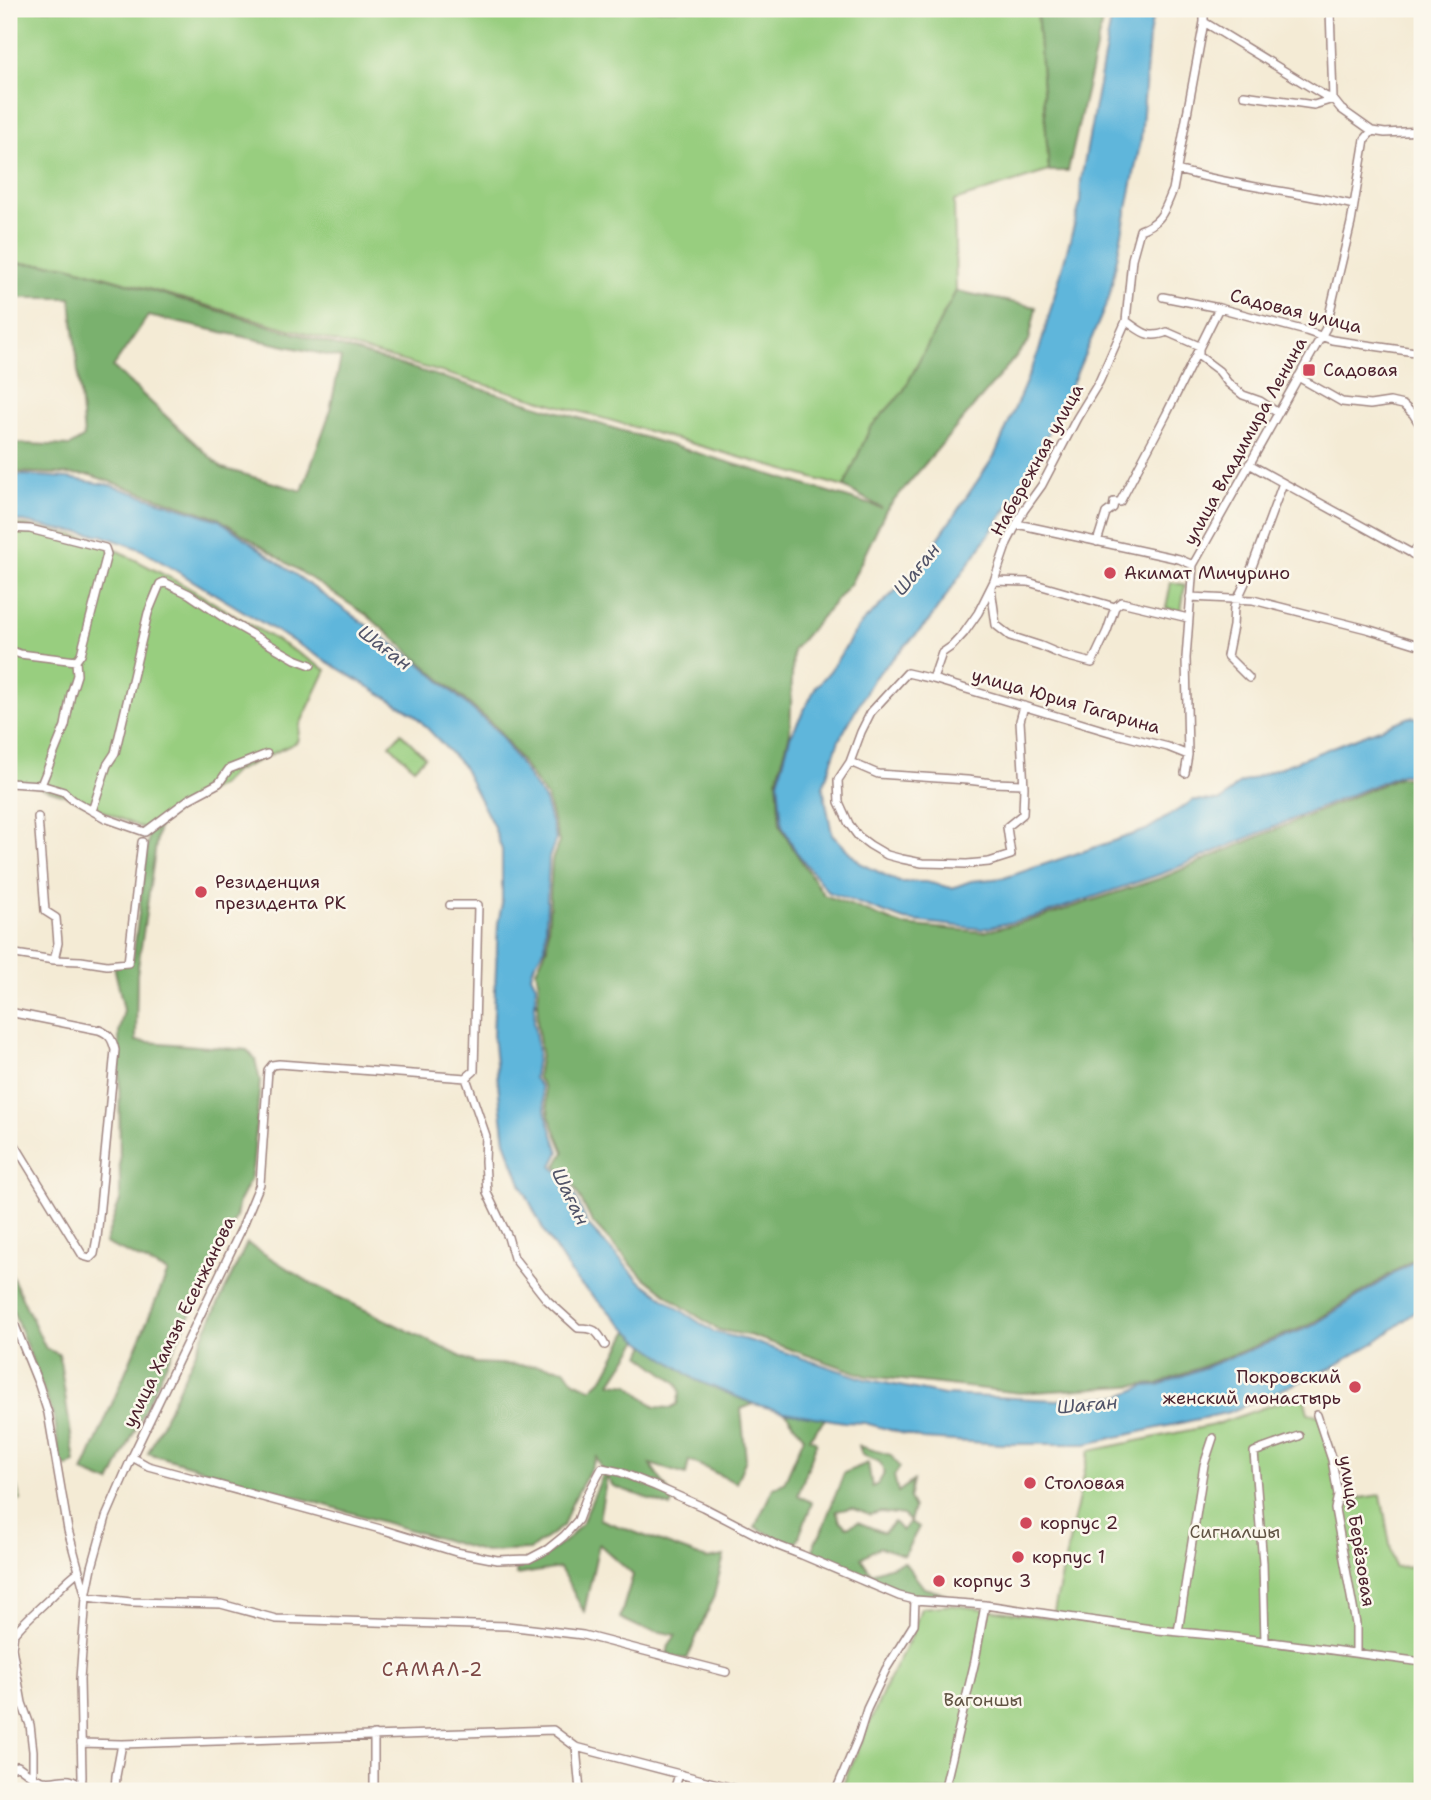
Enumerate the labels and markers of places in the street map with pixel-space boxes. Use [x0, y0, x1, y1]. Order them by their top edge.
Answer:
place label: Садовая [1323, 358, 1398, 382]
marker: Садовая [1301, 362, 1317, 378]
place label: Акимат Мичурино [1124, 561, 1290, 585]
marker: Акимат Мичурино [1102, 565, 1118, 581]
place label: Резиденция президента РК [215, 870, 346, 915]
marker: Резиденция президента РК [193, 884, 209, 900]
place label: Покровский женский монастырь [1163, 1365, 1341, 1410]
marker: Покровский женский монастырь [1347, 1379, 1363, 1395]
place label: Столовая [1044, 1471, 1125, 1495]
marker: Столовая [1022, 1475, 1038, 1491]
place label: корпус 2 [1040, 1511, 1118, 1535]
marker: корпус 2 [1018, 1515, 1034, 1531]
place label: корпус 1 [1032, 1545, 1105, 1569]
marker: корпус 1 [1010, 1549, 1026, 1565]
place label: корпус 3 [953, 1569, 1031, 1593]
marker: корпус 3 [931, 1573, 947, 1589]

